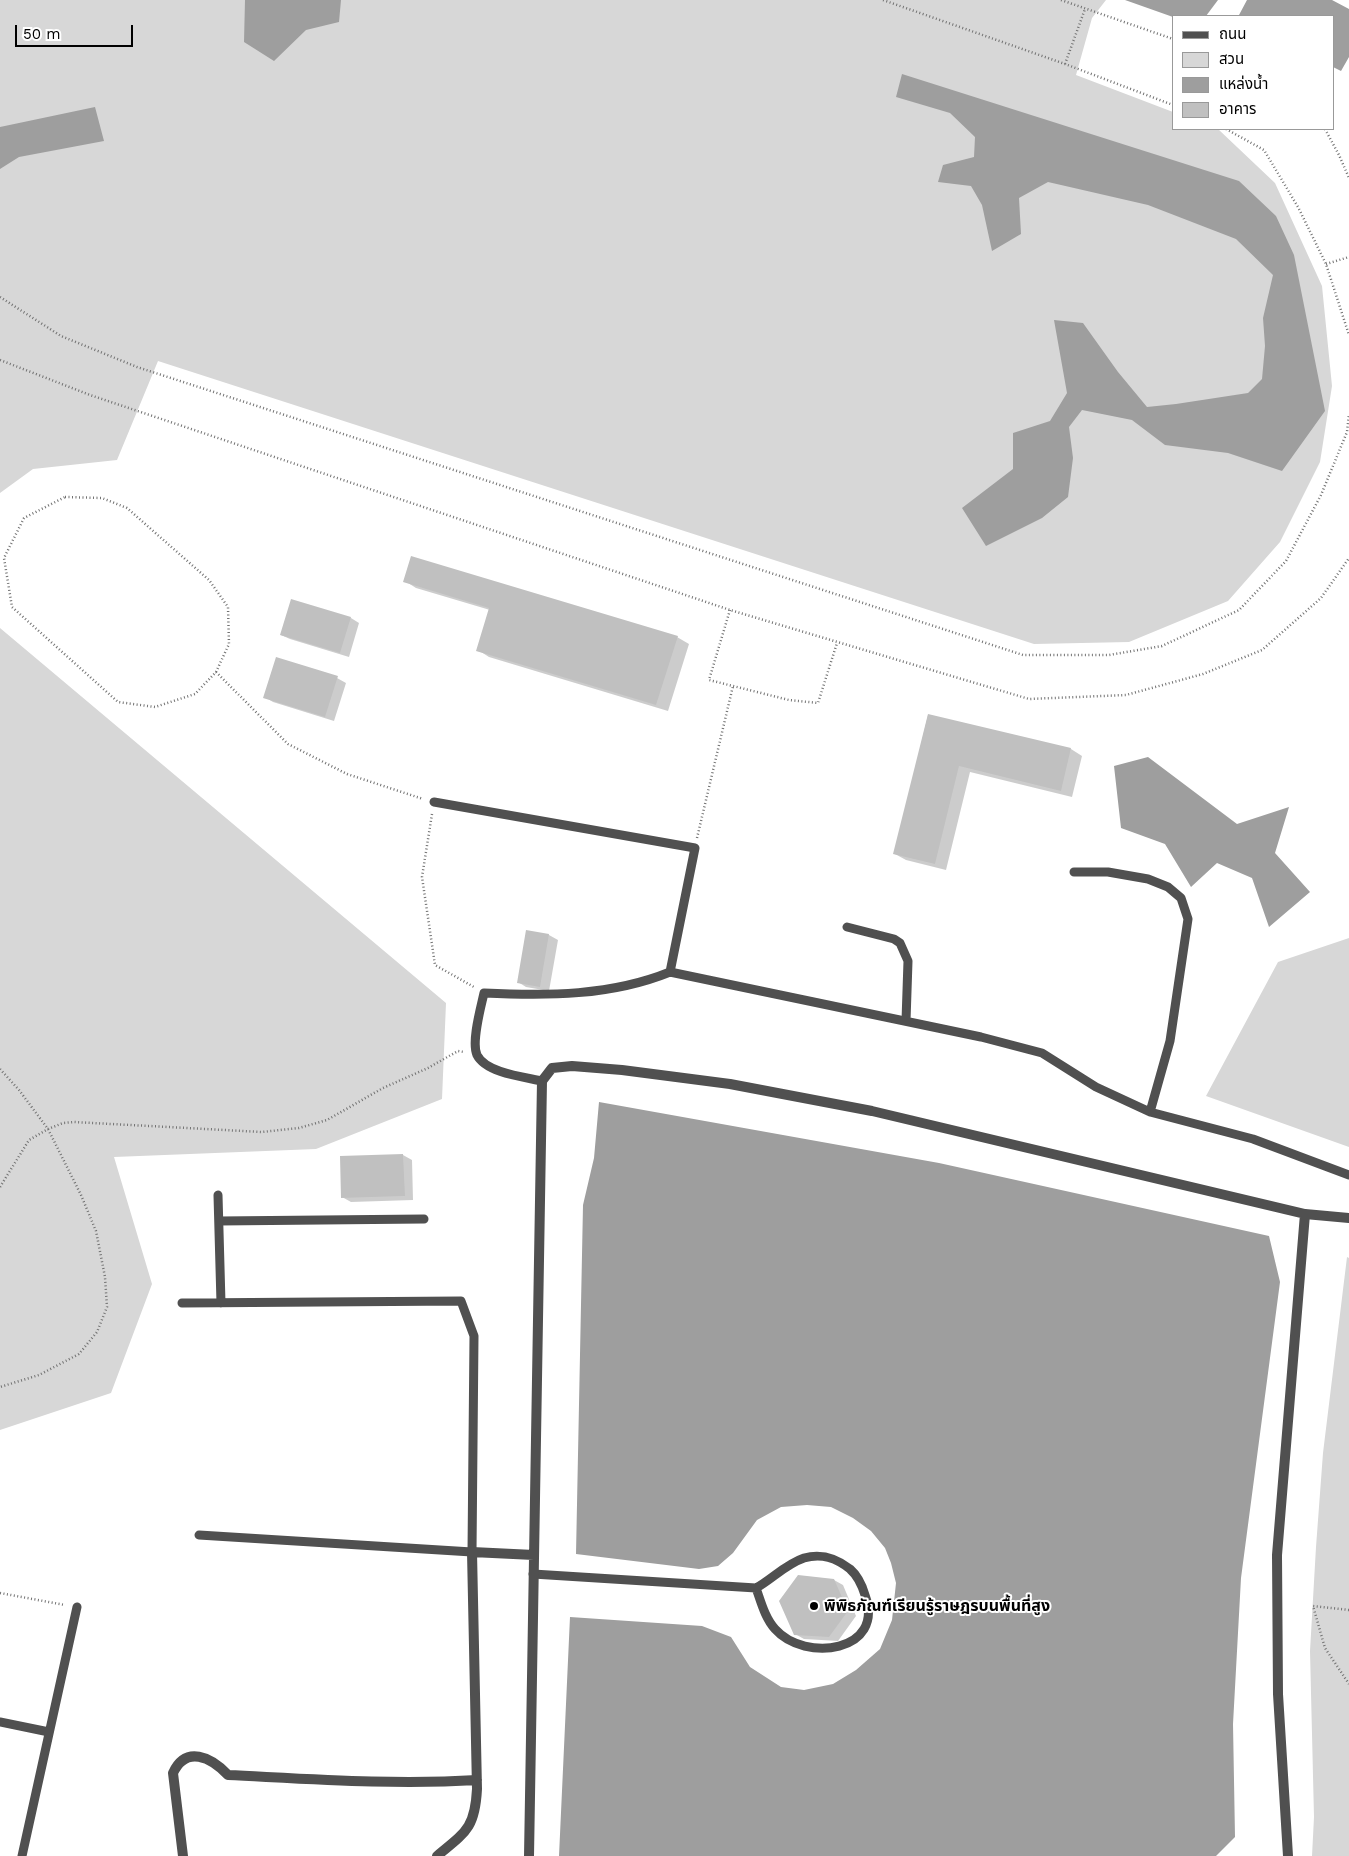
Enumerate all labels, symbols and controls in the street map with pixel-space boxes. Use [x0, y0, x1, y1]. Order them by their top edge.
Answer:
scale bar [18, 15, 135, 47]
legend [1172, 15, 1334, 130]
text: 50 m [23, 25, 60, 43]
text: ถนน [1219, 25, 1246, 43]
text: สวน [1219, 50, 1244, 68]
text: แหล่งน้ำ [1219, 75, 1268, 93]
text: อาคาร [1219, 100, 1256, 118]
place label: พิพิธภัณฑ์เรียนรู้ราษฎรบนพื้นที่สูง [824, 1596, 1050, 1616]
marker: พิพิธภัณฑ์เรียนรู้ราษฎรบนพื้นที่สูง [808, 1600, 820, 1612]

